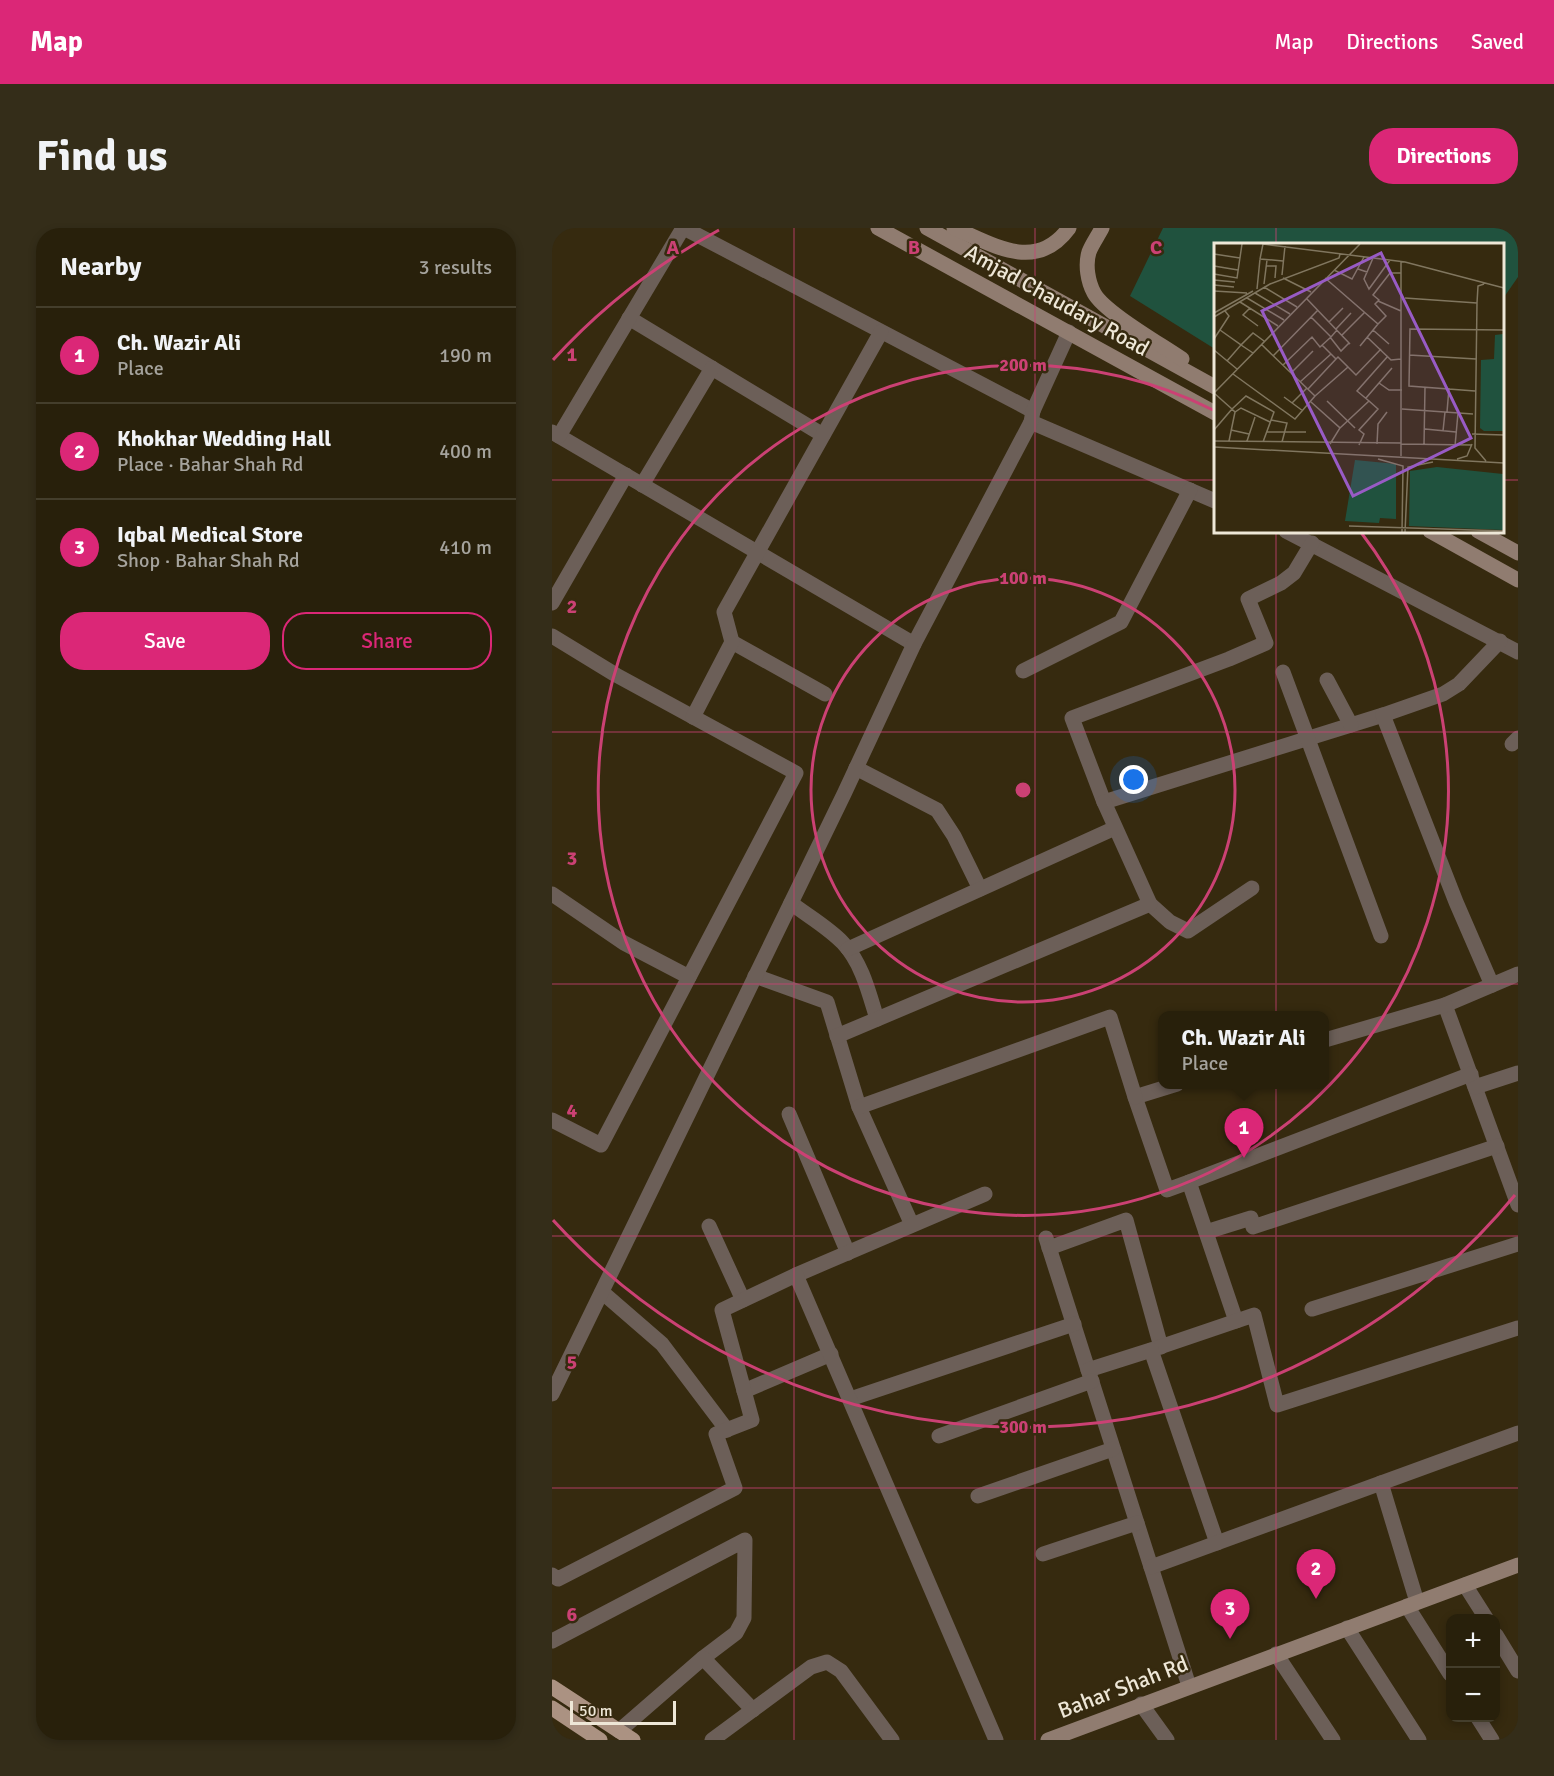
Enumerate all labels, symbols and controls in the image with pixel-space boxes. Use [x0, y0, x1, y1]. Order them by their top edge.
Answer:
text: Map [30, 25, 83, 59]
text: Map [1275, 29, 1313, 55]
text: Directions [1346, 29, 1438, 55]
text: Saved [1471, 29, 1524, 55]
button: Directions [1369, 128, 1518, 184]
text: Find us [36, 131, 167, 182]
text: A [667, 235, 680, 260]
text: B [908, 235, 920, 260]
text: C [1150, 235, 1162, 260]
street label: Amjad Chaudary Road [960, 238, 1154, 362]
inset map [1214, 243, 1503, 532]
text: Nearby [60, 251, 141, 283]
text: 3 results [419, 255, 492, 280]
text: Ch. Wazir Ali [117, 329, 241, 356]
text: 1 [567, 342, 578, 367]
text: 1 [74, 343, 85, 368]
text: 190 m [439, 343, 492, 368]
text: 200 m [999, 354, 1047, 376]
text: Place [117, 356, 164, 381]
text: Khokhar Wedding Hall [117, 425, 331, 452]
text: 2 [74, 439, 85, 464]
text: 400 m [439, 439, 492, 464]
text: Place · Bahar Shah Rd [117, 452, 303, 477]
text: Iqbal Medical Store [117, 521, 303, 548]
text: 3 [74, 535, 85, 560]
text: 410 m [439, 535, 492, 560]
text: Shop · Bahar Shah Rd [117, 548, 300, 573]
text: 100 m [999, 567, 1047, 589]
text: 2 [567, 594, 577, 619]
button: Save [60, 612, 270, 670]
button: Share [282, 612, 492, 670]
your location [1119, 765, 1148, 794]
centre of rings [1013, 780, 1033, 800]
text: 3 [567, 846, 577, 871]
popup [1158, 1011, 1329, 1089]
text: Ch. Wazir Ali [1182, 1024, 1305, 1051]
text: Place [1182, 1051, 1228, 1076]
text: 4 [567, 1098, 578, 1123]
pin: 1 [1224, 1108, 1264, 1158]
text: 5 [567, 1350, 577, 1375]
text: 300 m [999, 1416, 1047, 1438]
pin: 2 [1296, 1550, 1335, 1599]
pin: 3 [1210, 1590, 1250, 1639]
text: 6 [567, 1602, 578, 1627]
map controls [1446, 1614, 1500, 1722]
button: + [1446, 1614, 1500, 1668]
street label: Bahar Shah Rd [1054, 1650, 1192, 1724]
button: − [1446, 1668, 1500, 1722]
scale bar [570, 1698, 676, 1726]
text: 50 m [579, 1701, 613, 1721]

